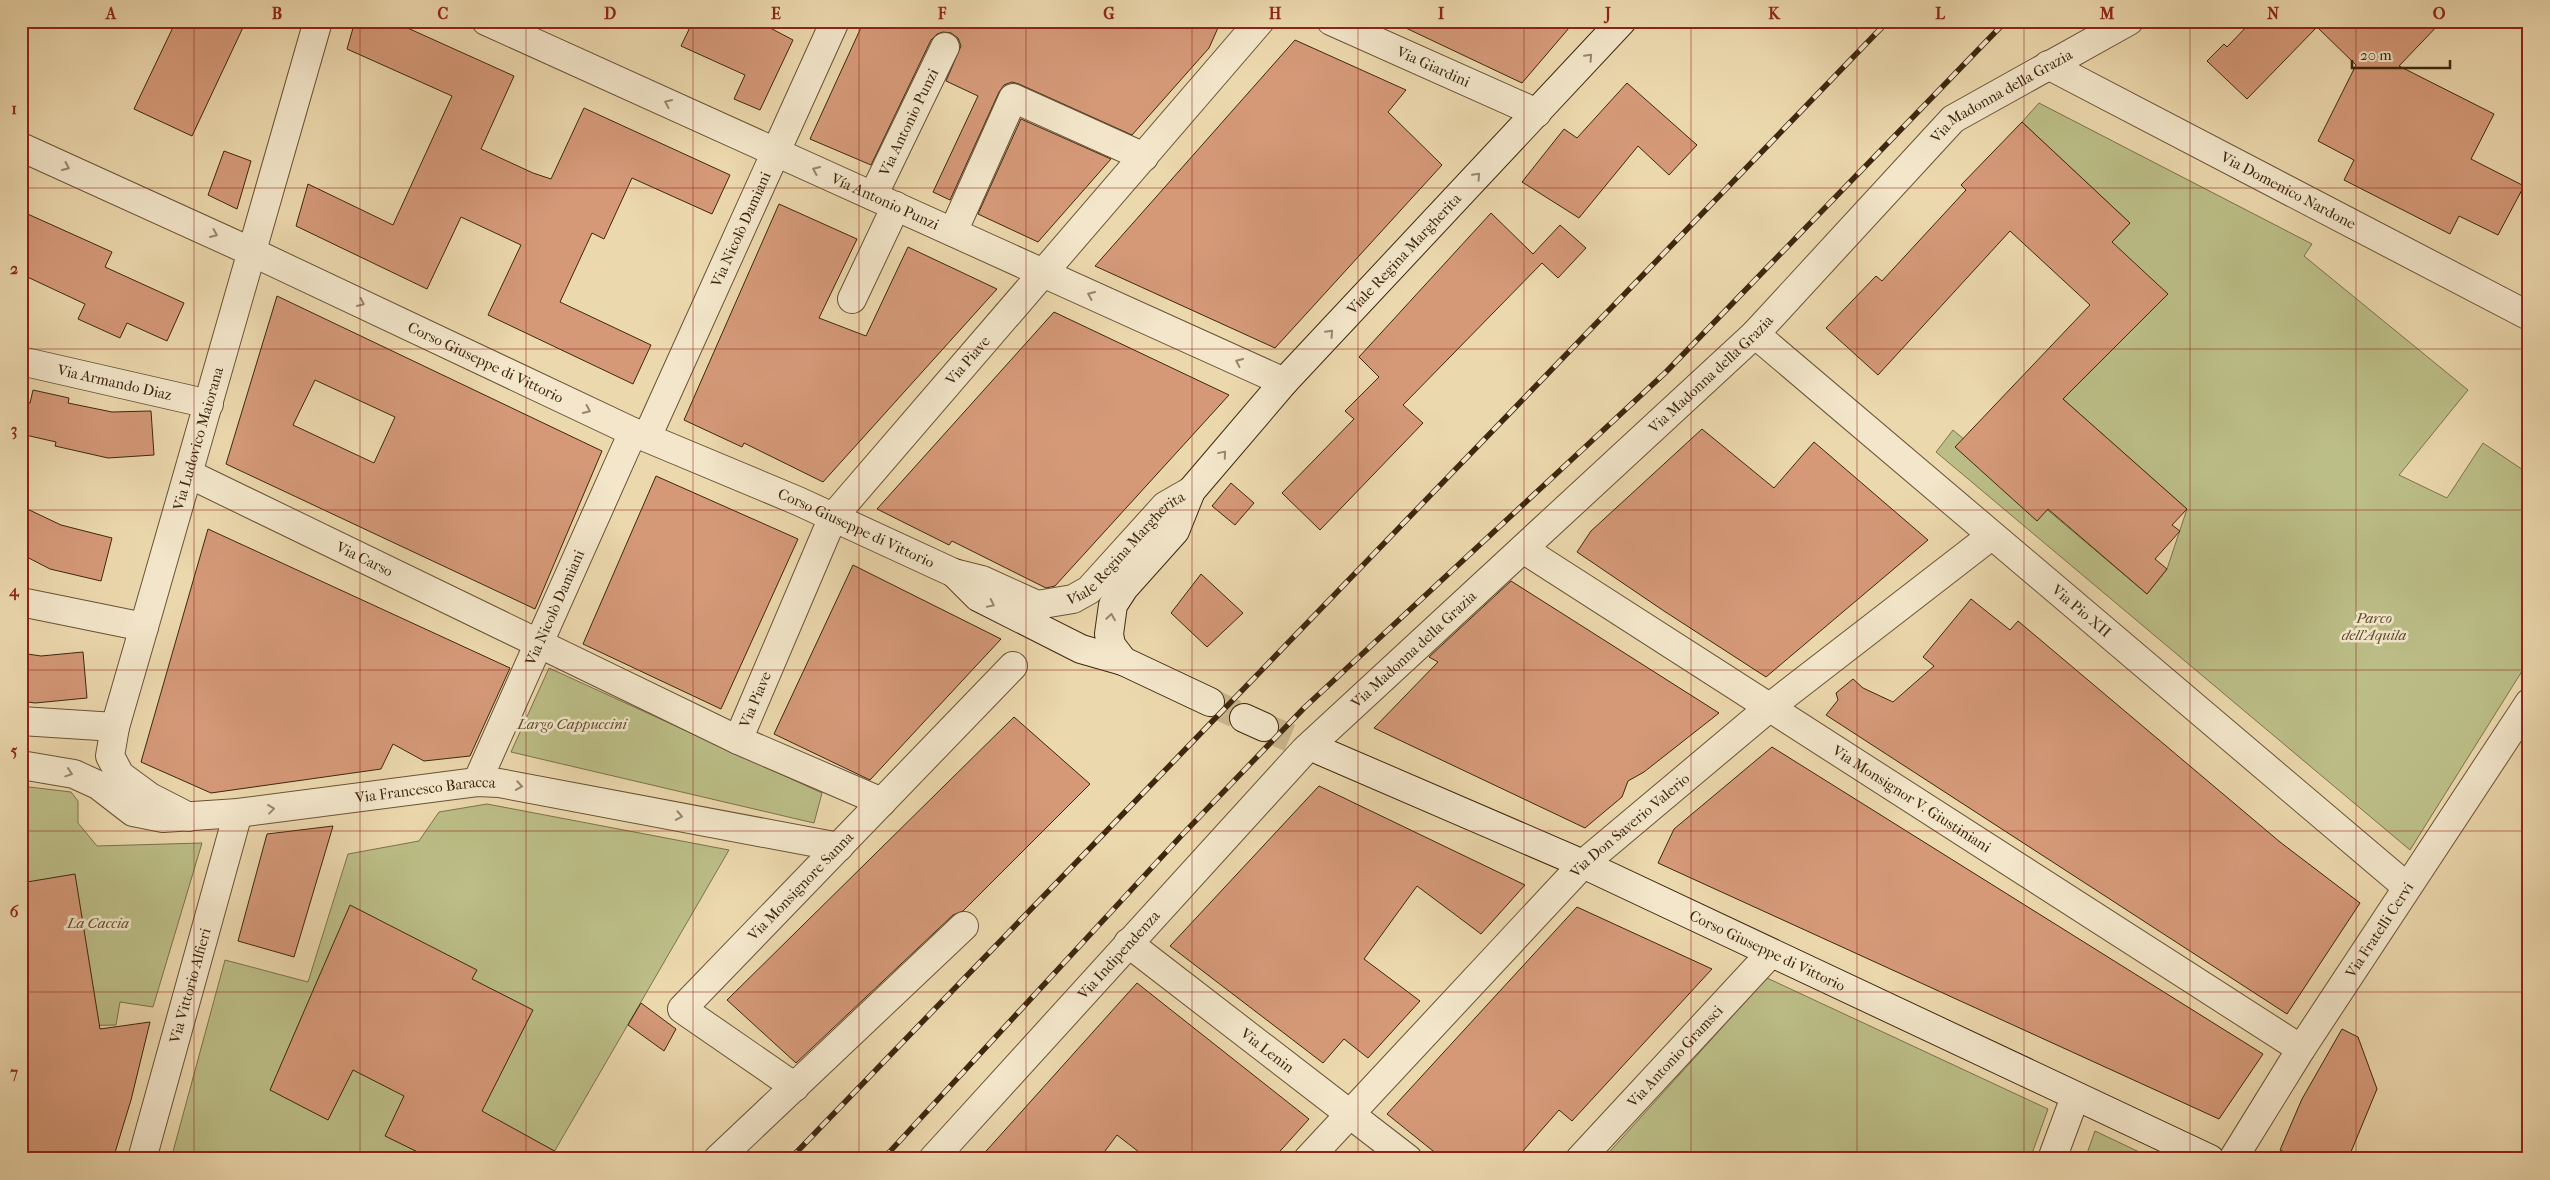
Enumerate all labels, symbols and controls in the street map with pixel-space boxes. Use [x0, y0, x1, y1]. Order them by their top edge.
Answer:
text: A [105, 4, 117, 23]
text: B [272, 4, 282, 23]
text: C [438, 4, 449, 23]
text: D [604, 4, 616, 23]
text: E [771, 4, 781, 23]
text: F [937, 4, 947, 23]
text: G [1103, 4, 1115, 23]
text: H [1269, 4, 1282, 23]
text: I [1438, 4, 1445, 23]
text: J [1603, 4, 1611, 24]
text: K [1768, 4, 1781, 23]
text: L [1935, 4, 1945, 23]
text: M [2099, 4, 2115, 23]
text: N [2267, 4, 2280, 23]
text: O [2433, 4, 2446, 23]
scale bar [2352, 38, 2450, 70]
street label: Via Giardini [1393, 42, 1473, 91]
street label: Via Madonna della Grazia [1926, 45, 2076, 147]
text: 20 m [2360, 46, 2392, 64]
one-way arrow [1583, 54, 1592, 63]
street label: Via Antonio Punzi [875, 65, 942, 180]
text: 1 [11, 99, 17, 118]
one-way arrow [664, 99, 673, 110]
street label: Via Domenico Nardone [2217, 147, 2359, 233]
one-way arrow [61, 161, 70, 172]
one-way arrow [812, 166, 821, 177]
street label: Via Nicolò Damiani [707, 168, 775, 290]
street label: Vía Antonio Punzi [827, 169, 942, 234]
one-way arrow [1471, 172, 1480, 181]
street label: Viale Regina Margherita [1342, 189, 1466, 319]
one-way arrow [209, 228, 218, 239]
text: 2 [10, 259, 18, 278]
one-way arrow [1087, 291, 1096, 301]
one-way arrow [356, 297, 365, 308]
street label: Via Madonna della Grazia [1644, 311, 1778, 438]
street label: Corso Giuseppe di Vittorio [405, 318, 567, 407]
one-way arrow [1324, 329, 1333, 338]
street label: Via Piave [941, 332, 994, 389]
one-way arrow [1235, 358, 1244, 368]
street label: Via Armando Diaz [55, 360, 174, 404]
street label: Via Ludovico Maiorana [169, 364, 227, 513]
one-way arrow [582, 404, 591, 414]
text: 3 [11, 420, 17, 440]
one-way arrow [1217, 451, 1225, 460]
street label: Corso Giuseppe di Vittorio [775, 485, 938, 572]
street label: Viale Regina Margherita [1064, 487, 1189, 609]
street label: Via Carso [332, 537, 396, 581]
street label: Via Nicolò Damiani [521, 547, 589, 669]
street label: Via Pio XII [2047, 580, 2115, 641]
text: 4 [8, 581, 20, 601]
street label: Via Madonna della Grazia [1347, 586, 1481, 712]
one-way arrow [986, 597, 995, 608]
park label: Parco dell'Aquila [2342, 609, 2406, 644]
one-way arrow [1105, 612, 1115, 621]
street label: Via Piave [735, 668, 775, 731]
park label: Largo Cappuccini [516, 715, 629, 733]
text: 5 [11, 741, 18, 760]
street label: Via Monsignor V. Giustiniani [1828, 741, 1995, 857]
one-way arrow [64, 767, 73, 777]
street label: Via Don Saverio Valerio [1565, 769, 1694, 882]
street label: Via Francesco Baracca [353, 773, 497, 807]
one-way arrow [516, 780, 524, 791]
one-way arrow [267, 804, 275, 815]
one-way arrow [674, 811, 683, 821]
street label: Via Monsignore Sanna [743, 827, 858, 945]
street label: Via Fratelli Cervi [2341, 878, 2418, 982]
text: 6 [10, 902, 19, 921]
street label: Via Indipendenza [1073, 906, 1164, 1004]
street label: Corso Giuseppe di Vittorio [1686, 906, 1848, 995]
park label: La Caccia [66, 914, 129, 932]
street label: Via Vittorio Alfieri [165, 925, 215, 1046]
street label: Via Antonio Gramsci [1623, 1001, 1727, 1112]
street label: Via Lenin [1236, 1024, 1298, 1077]
text: 7 [9, 1063, 18, 1082]

